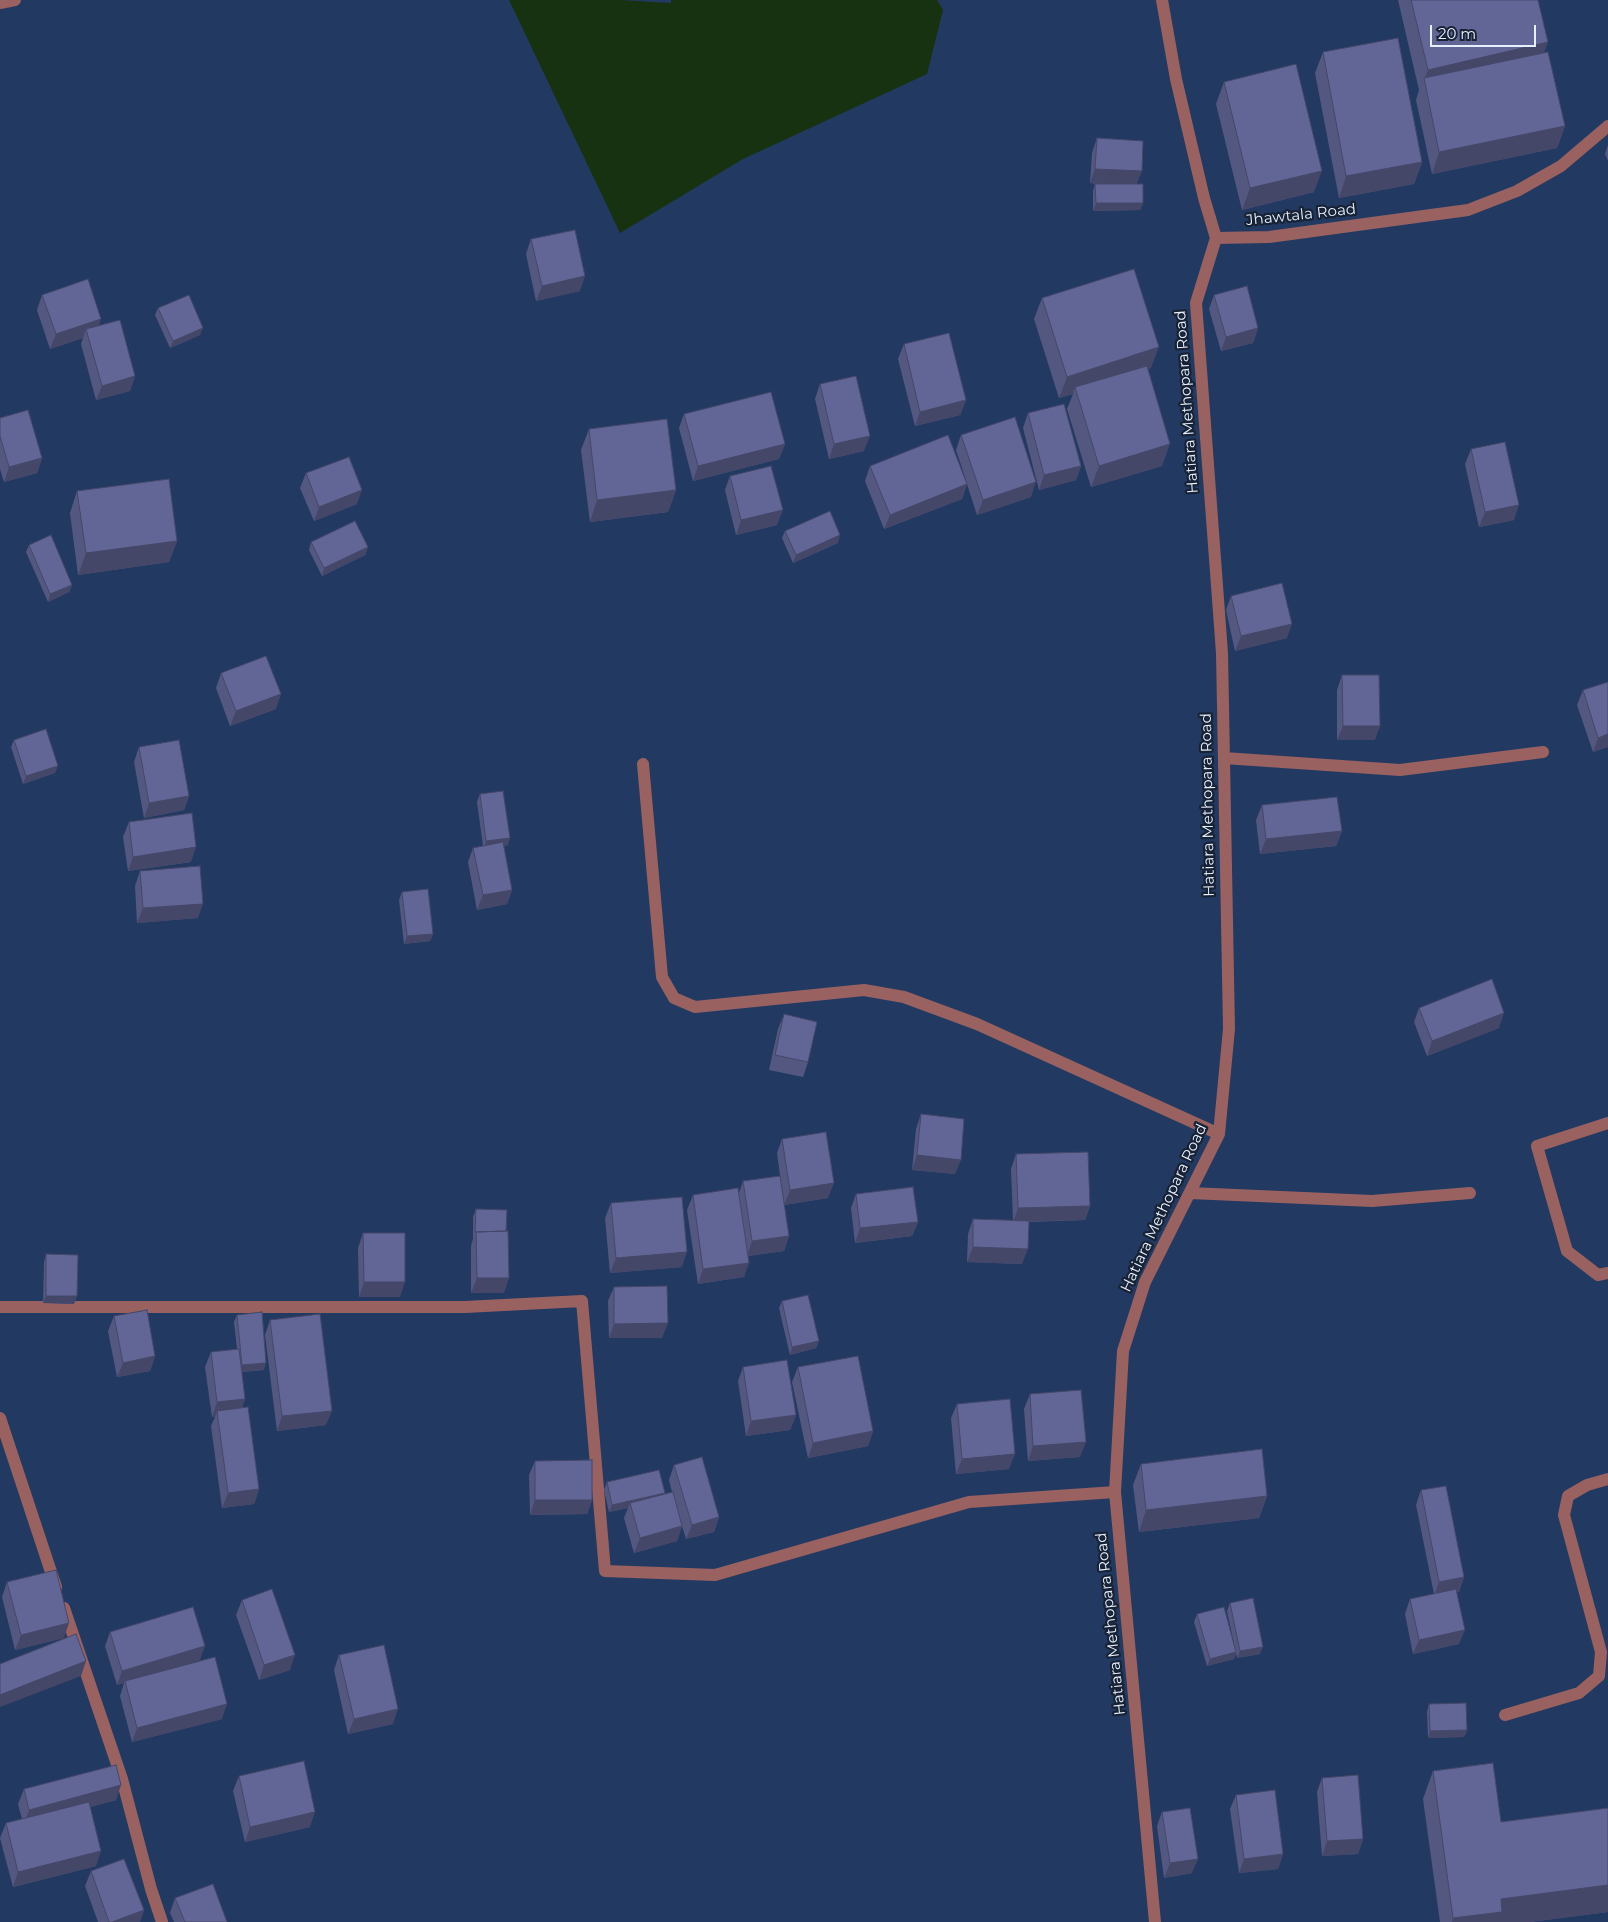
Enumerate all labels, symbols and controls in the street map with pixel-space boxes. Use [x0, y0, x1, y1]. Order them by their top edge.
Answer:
scale bar [1433, 15, 1539, 47]
text: 20 m [1438, 24, 1476, 43]
street label: Jhawtala Road [1245, 200, 1357, 230]
street label: Hatiara Methopara Road [1172, 310, 1202, 494]
street label: Hatiara Methopara Road [1197, 713, 1219, 897]
street label: Hatiara Methopara Road [1117, 1121, 1211, 1295]
street label: Hatiara Methopara Road [1092, 1532, 1130, 1716]

